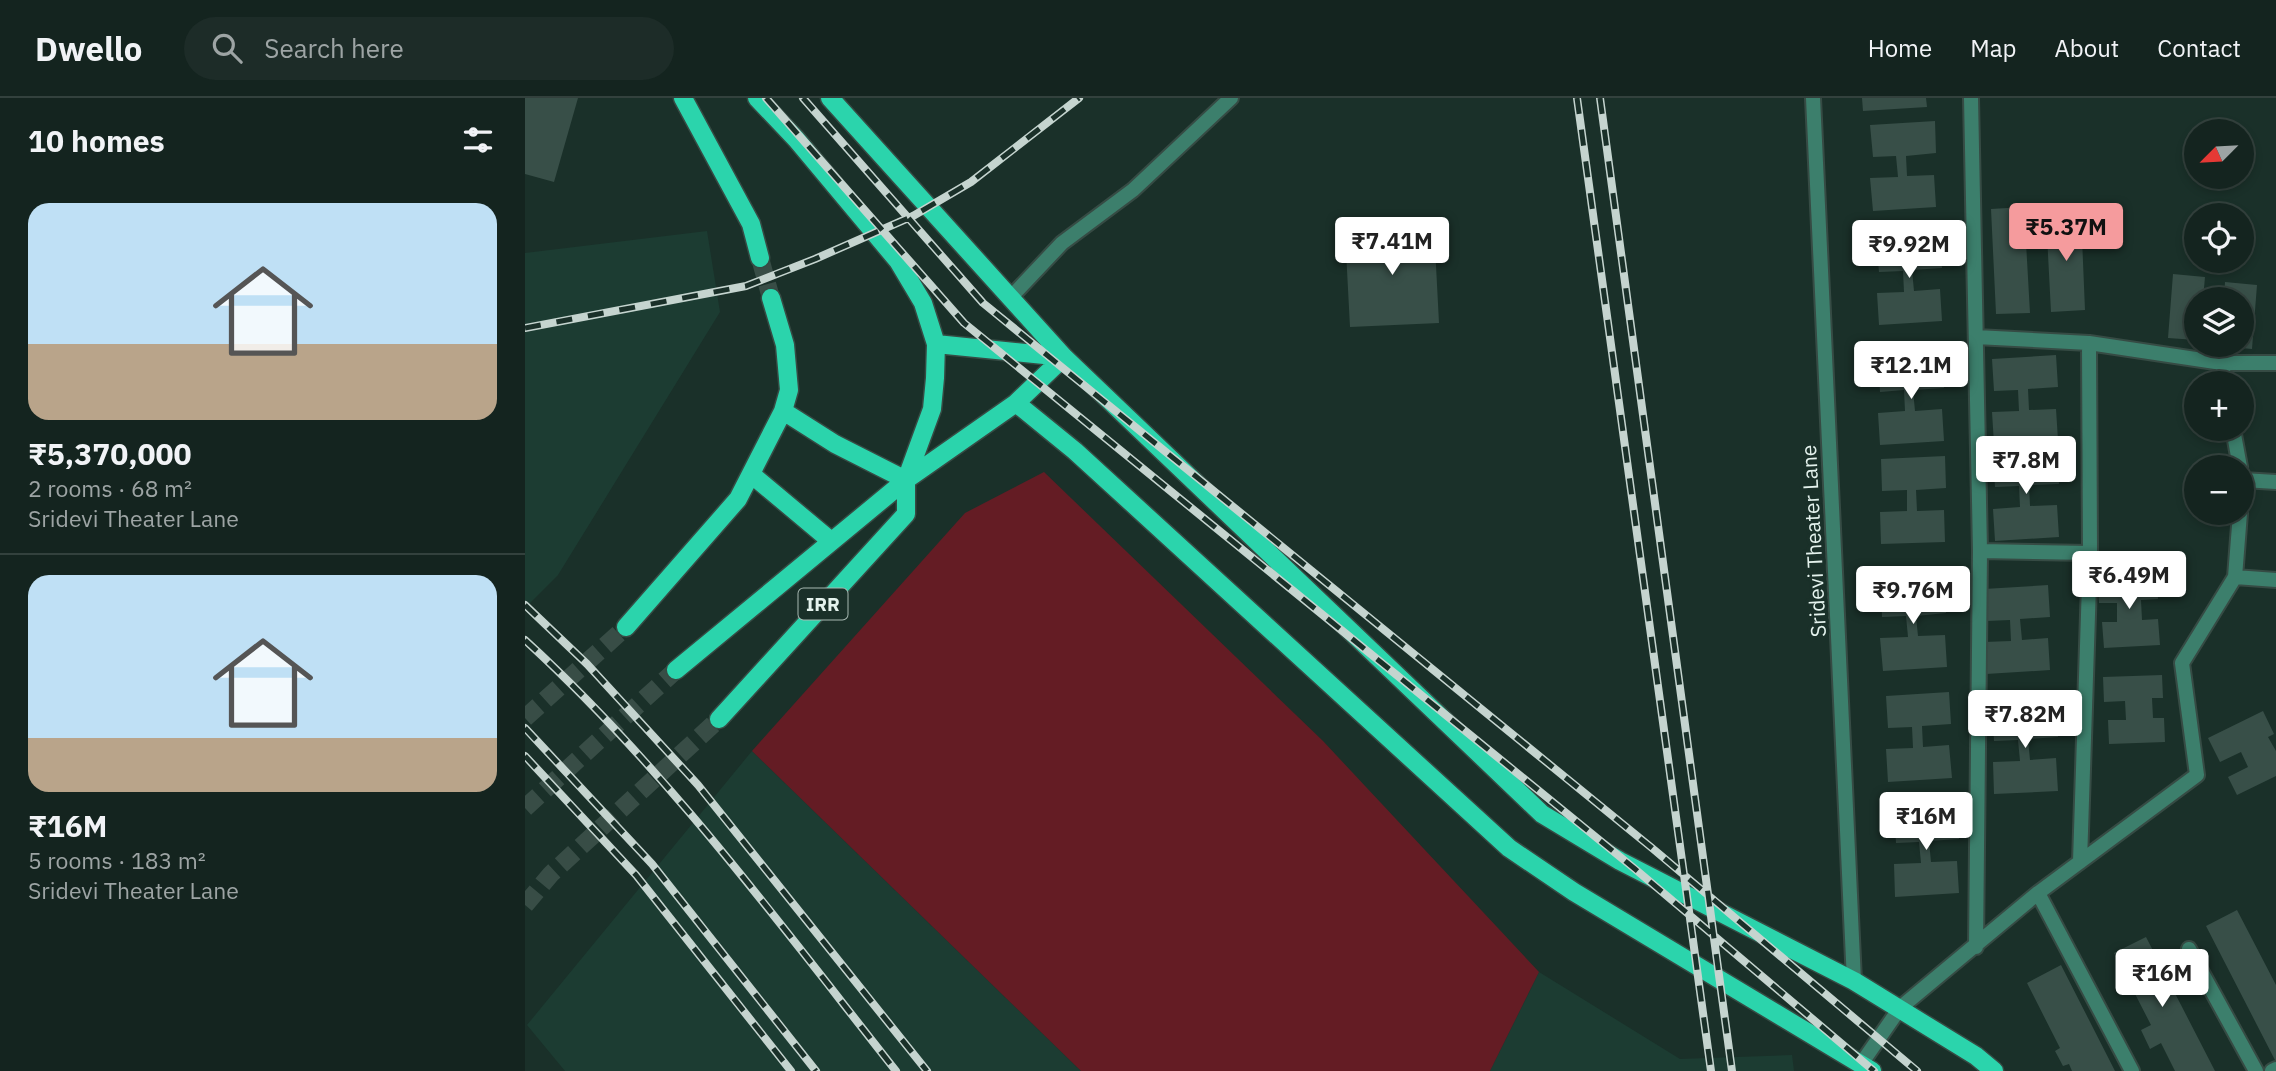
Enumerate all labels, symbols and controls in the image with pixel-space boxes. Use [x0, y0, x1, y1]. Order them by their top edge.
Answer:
search box [184, 17, 674, 80]
text: Dwello [35, 27, 142, 70]
icon: search [208, 29, 246, 67]
text: Search here [264, 31, 404, 65]
text: Home [1868, 32, 1932, 64]
text: Map [1970, 32, 2016, 64]
text: About [2054, 32, 2119, 64]
text: Contact [2157, 32, 2241, 64]
north arrow [2184, 119, 2254, 189]
map controls [2184, 119, 2254, 525]
text: 10 homes [28, 121, 165, 160]
icon: filters [459, 121, 497, 159]
button: locate [2184, 203, 2254, 273]
pin: ₹5.37M [2009, 204, 2123, 263]
text: ₹5.37M [2025, 211, 2107, 241]
pin: ₹7.41M [1335, 218, 1449, 277]
pin: ₹9.92M [1852, 220, 1966, 280]
text: ₹7.41M [1351, 225, 1433, 255]
text: ₹9.92M [1868, 228, 1950, 258]
icon: home [200, 248, 326, 374]
button: layers [2184, 287, 2254, 357]
pin: ₹12.1M [1854, 342, 1968, 401]
text: ₹12.1M [1870, 349, 1952, 379]
button: + [2184, 371, 2254, 441]
text: ₹5,370,000 [28, 434, 191, 473]
pin: ₹7.8M [1977, 436, 2075, 496]
street label: Sridevi Theater Lane [1794, 444, 1832, 638]
text: ₹7.8M [1992, 444, 2060, 474]
button: − [2184, 455, 2254, 525]
text: 2 rooms · 68 m² [28, 473, 192, 503]
text: Sridevi Theater Lane [28, 503, 239, 533]
pin: ₹6.49M [2072, 552, 2186, 611]
text: ₹6.49M [2088, 559, 2170, 589]
pin: ₹9.76M [1856, 566, 1970, 626]
text: ₹9.76M [1872, 574, 1954, 604]
road number: IRR [799, 589, 847, 620]
icon: home [200, 620, 326, 746]
pin: ₹7.82M [1968, 690, 2082, 750]
text: ₹7.82M [1984, 698, 2066, 728]
pin: ₹16M [1885, 792, 1967, 852]
text: ₹16M [1896, 800, 1956, 830]
text: ₹16M [28, 806, 107, 845]
text: 5 rooms · 183 m² [28, 845, 206, 875]
text: Sridevi Theater Lane [28, 875, 239, 905]
pin: ₹16M [2121, 950, 2203, 1009]
text: ₹16M [2132, 957, 2192, 987]

